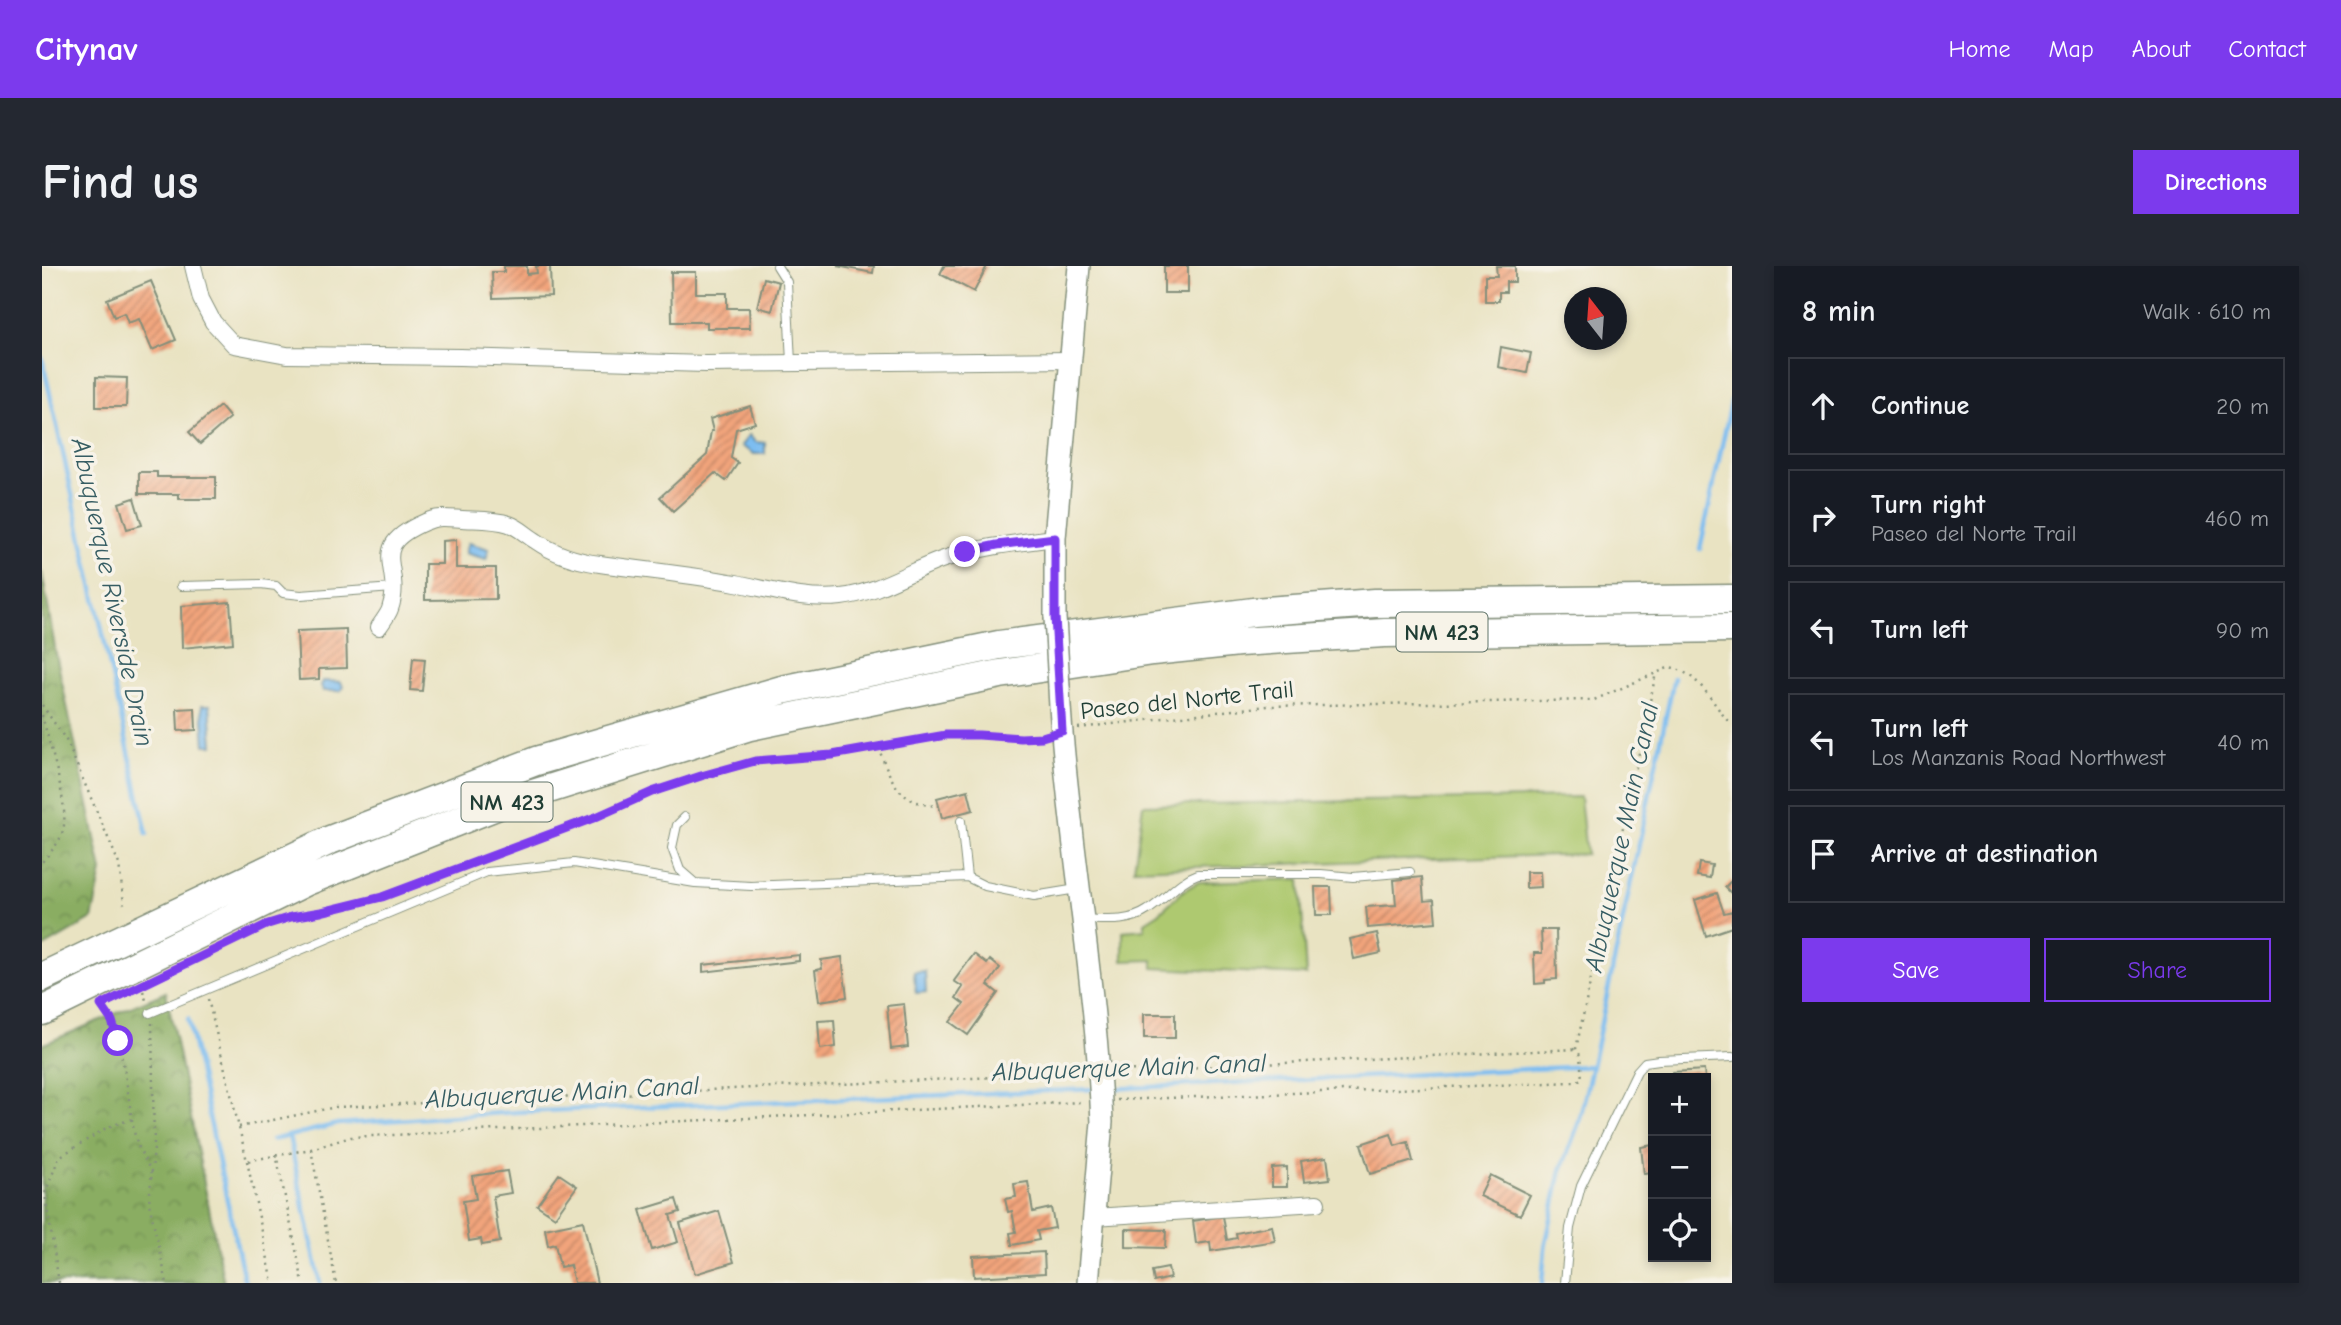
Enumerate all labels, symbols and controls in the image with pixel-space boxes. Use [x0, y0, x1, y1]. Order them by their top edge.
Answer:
text: Citynav [35, 30, 138, 68]
text: Home [1949, 35, 2010, 63]
text: Map [2048, 35, 2094, 63]
text: About [2132, 35, 2190, 63]
text: Contact [2228, 35, 2306, 63]
button: Directions [2133, 150, 2299, 214]
text: Find us [42, 154, 198, 210]
north arrow [1564, 287, 1627, 350]
text: 8 min [1802, 294, 1876, 329]
text: Walk · 610 m [2143, 298, 2271, 325]
icon: ahead [1804, 387, 1842, 425]
text: Continue [1871, 391, 1969, 421]
text: 20 m [2216, 393, 2269, 420]
water label: Albuquerque Riverside Drain [64, 434, 159, 749]
text: Turn right [1871, 490, 1985, 520]
icon: right [1804, 499, 1842, 537]
text: 460 m [2205, 505, 2269, 532]
text: Paseo del Norte Trail [1871, 520, 2076, 547]
route end [949, 536, 980, 567]
icon: left [1804, 611, 1842, 649]
road number: NM 423 [1396, 612, 1488, 652]
text: Turn left [1871, 615, 1968, 645]
text: 90 m [2216, 617, 2269, 644]
street label: Paseo del Norte Trail [1079, 675, 1295, 725]
water label: Albuquerque Main Canal [1579, 700, 1665, 975]
text: Turn left [1871, 714, 1968, 744]
icon: left [1804, 723, 1842, 761]
text: 40 m [2217, 729, 2269, 756]
text: Los Manzanis Road Northwest [1871, 744, 2165, 771]
road number: NM 423 [462, 782, 552, 822]
icon: arrive [1804, 835, 1842, 873]
text: Arrive at destination [1871, 839, 2098, 869]
button: Save [1802, 938, 2030, 1002]
button: Share [2044, 938, 2271, 1002]
route start [102, 1025, 133, 1056]
water label: Albuquerque Main Canal [990, 1048, 1267, 1088]
water label: Albuquerque Main Canal [423, 1071, 700, 1115]
map controls [1648, 1073, 1711, 1262]
button: + [1648, 1073, 1711, 1136]
button: − [1648, 1136, 1711, 1199]
button: locate [1648, 1199, 1711, 1262]

